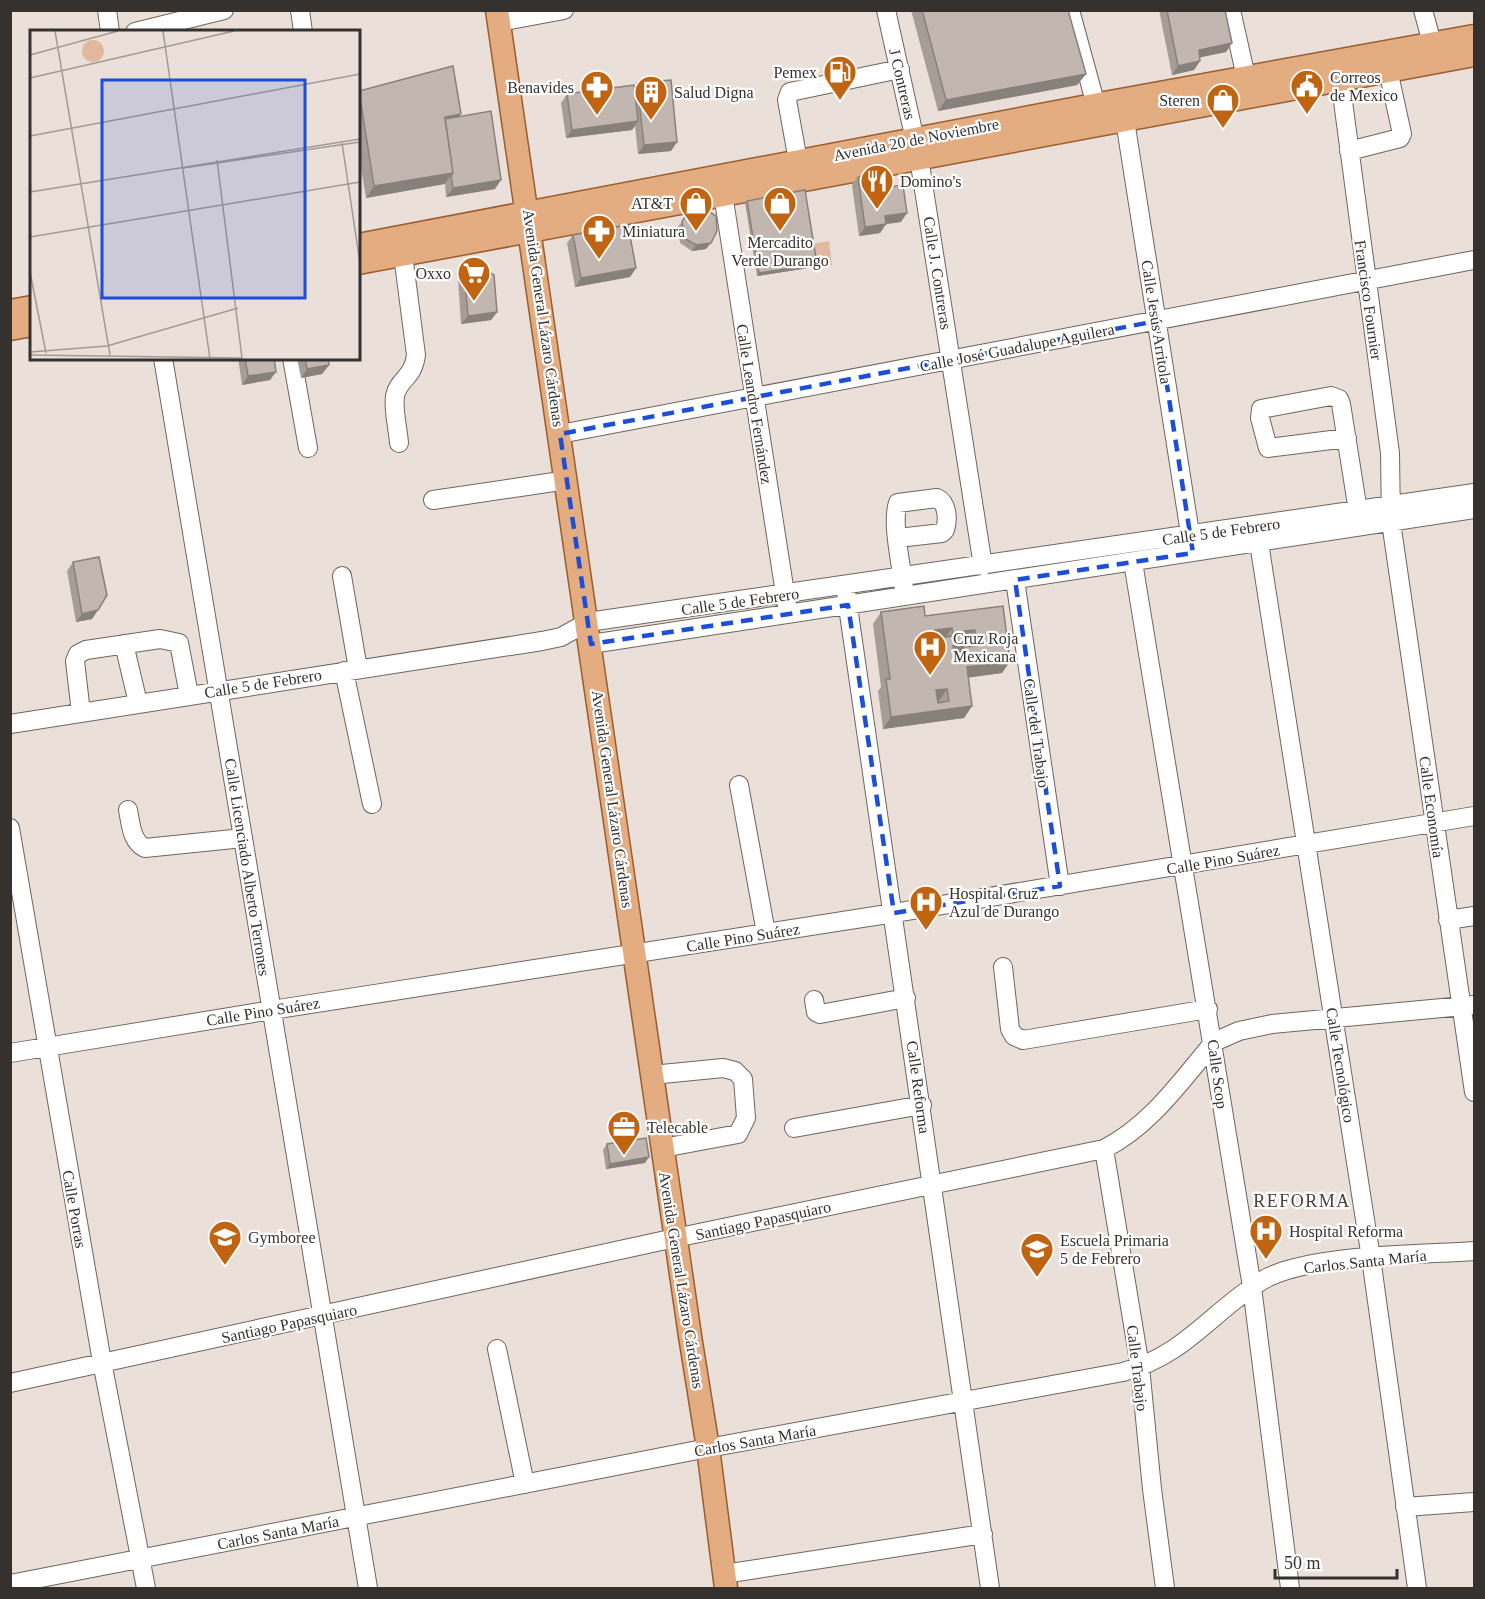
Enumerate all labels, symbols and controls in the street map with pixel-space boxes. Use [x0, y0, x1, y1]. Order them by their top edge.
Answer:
inset map [30, 30, 360, 360]
street label: J Contreras [886, 47, 919, 121]
fuel station icon: Pemex [822, 54, 858, 101]
place label: Pemex [773, 64, 817, 81]
public building icon: Correos de Mexico [1289, 68, 1325, 115]
pharmacy icon: Benavides [579, 69, 615, 116]
place label: Correos de Mexico [1330, 69, 1398, 104]
building icon: Salud Digna [633, 74, 669, 121]
place label: Benavides [507, 79, 574, 96]
shop icon: Steren [1205, 82, 1241, 129]
place label: Salud Digna [674, 84, 754, 102]
place label: Steren [1159, 92, 1200, 109]
street label: Avenida 20 de Noviembre [832, 115, 1000, 164]
restaurant icon: Domino's [859, 163, 895, 210]
place label: Domino's [900, 173, 962, 190]
shop icon: AT&T [678, 185, 714, 232]
shop icon: Mercadito Verde Durango [762, 185, 798, 232]
place label: AT&T [631, 195, 673, 212]
street label: Avenida General Lázaro Cárdenas [520, 208, 567, 428]
pharmacy icon: Miniatura [581, 213, 617, 260]
street label: Calle J. Contreras [920, 215, 955, 331]
place label: Miniatura [622, 223, 685, 240]
place label: Mercadito Verde Durango [731, 234, 829, 270]
street label: Francisco Fournier [1352, 239, 1385, 362]
supermarket icon: Oxxo [456, 255, 492, 302]
street label: Calle Jesús Arritola [1138, 259, 1175, 385]
place label: Oxxo [415, 265, 451, 282]
street label: Calle José Guadalupe Aguilera [918, 320, 1116, 376]
street label: Calle Leandro Fernández [733, 323, 776, 485]
street label: Calle 5 de Febrero [1161, 515, 1281, 548]
street label: Calle 5 de Febrero [680, 585, 800, 618]
hospital icon: Cruz Roja Mexicana [912, 629, 948, 676]
place label: Cruz Roja Mexicana [953, 630, 1018, 665]
street label: Calle 5 de Febrero [203, 666, 323, 701]
street label: Calle del Trabajo [1019, 677, 1053, 789]
street label: Avenida General Lázaro Cárdenas [589, 689, 636, 909]
street label: Calle Economía [1416, 755, 1447, 859]
street label: Calle Licenciado Alberto Terrones [222, 757, 273, 977]
street label: Calle Pino Suárez [1165, 841, 1281, 878]
hospital icon: Hospital Cruz Azul de Durango [908, 884, 944, 931]
place label: Hospital Cruz Azul de Durango [949, 885, 1059, 921]
street label: Calle Pino Suárez [685, 920, 801, 955]
street label: Calle Pino Suárez [205, 994, 321, 1029]
street label: Calle Tecnológico [1322, 1006, 1358, 1124]
street label: Calle Scop [1203, 1038, 1231, 1110]
street label: Calle Reforma [904, 1039, 933, 1135]
office icon: Telecable [606, 1109, 642, 1156]
place label: Telecable [647, 1119, 708, 1136]
street label: Calle Porras [59, 1169, 90, 1249]
street label: Avenida General Lázaro Cárdenas [656, 1170, 707, 1390]
district label: REFORMA [1253, 1191, 1351, 1211]
street label: Santiago Papasquiaro [694, 1198, 833, 1244]
hospital icon: Hospital Reforma [1248, 1213, 1284, 1260]
school or university icon: Gymboree [207, 1219, 243, 1266]
place label: Hospital Reforma [1289, 1223, 1403, 1241]
place label: Gymboree [248, 1229, 316, 1247]
school or university icon: Escuela Primaria 5 de Febrero [1019, 1231, 1055, 1278]
place label: Escuela Primaria 5 de Febrero [1060, 1232, 1169, 1267]
street label: Carlos Santa María [1303, 1247, 1427, 1276]
street label: Santiago Papasquiaro [220, 1301, 359, 1347]
street label: Calle Trabajo [1123, 1324, 1151, 1412]
street label: Carlos Santa María [693, 1421, 817, 1460]
street label: Carlos Santa María [216, 1512, 340, 1553]
scale bar [1275, 1542, 1396, 1580]
text: 50 m [1284, 1553, 1321, 1573]

